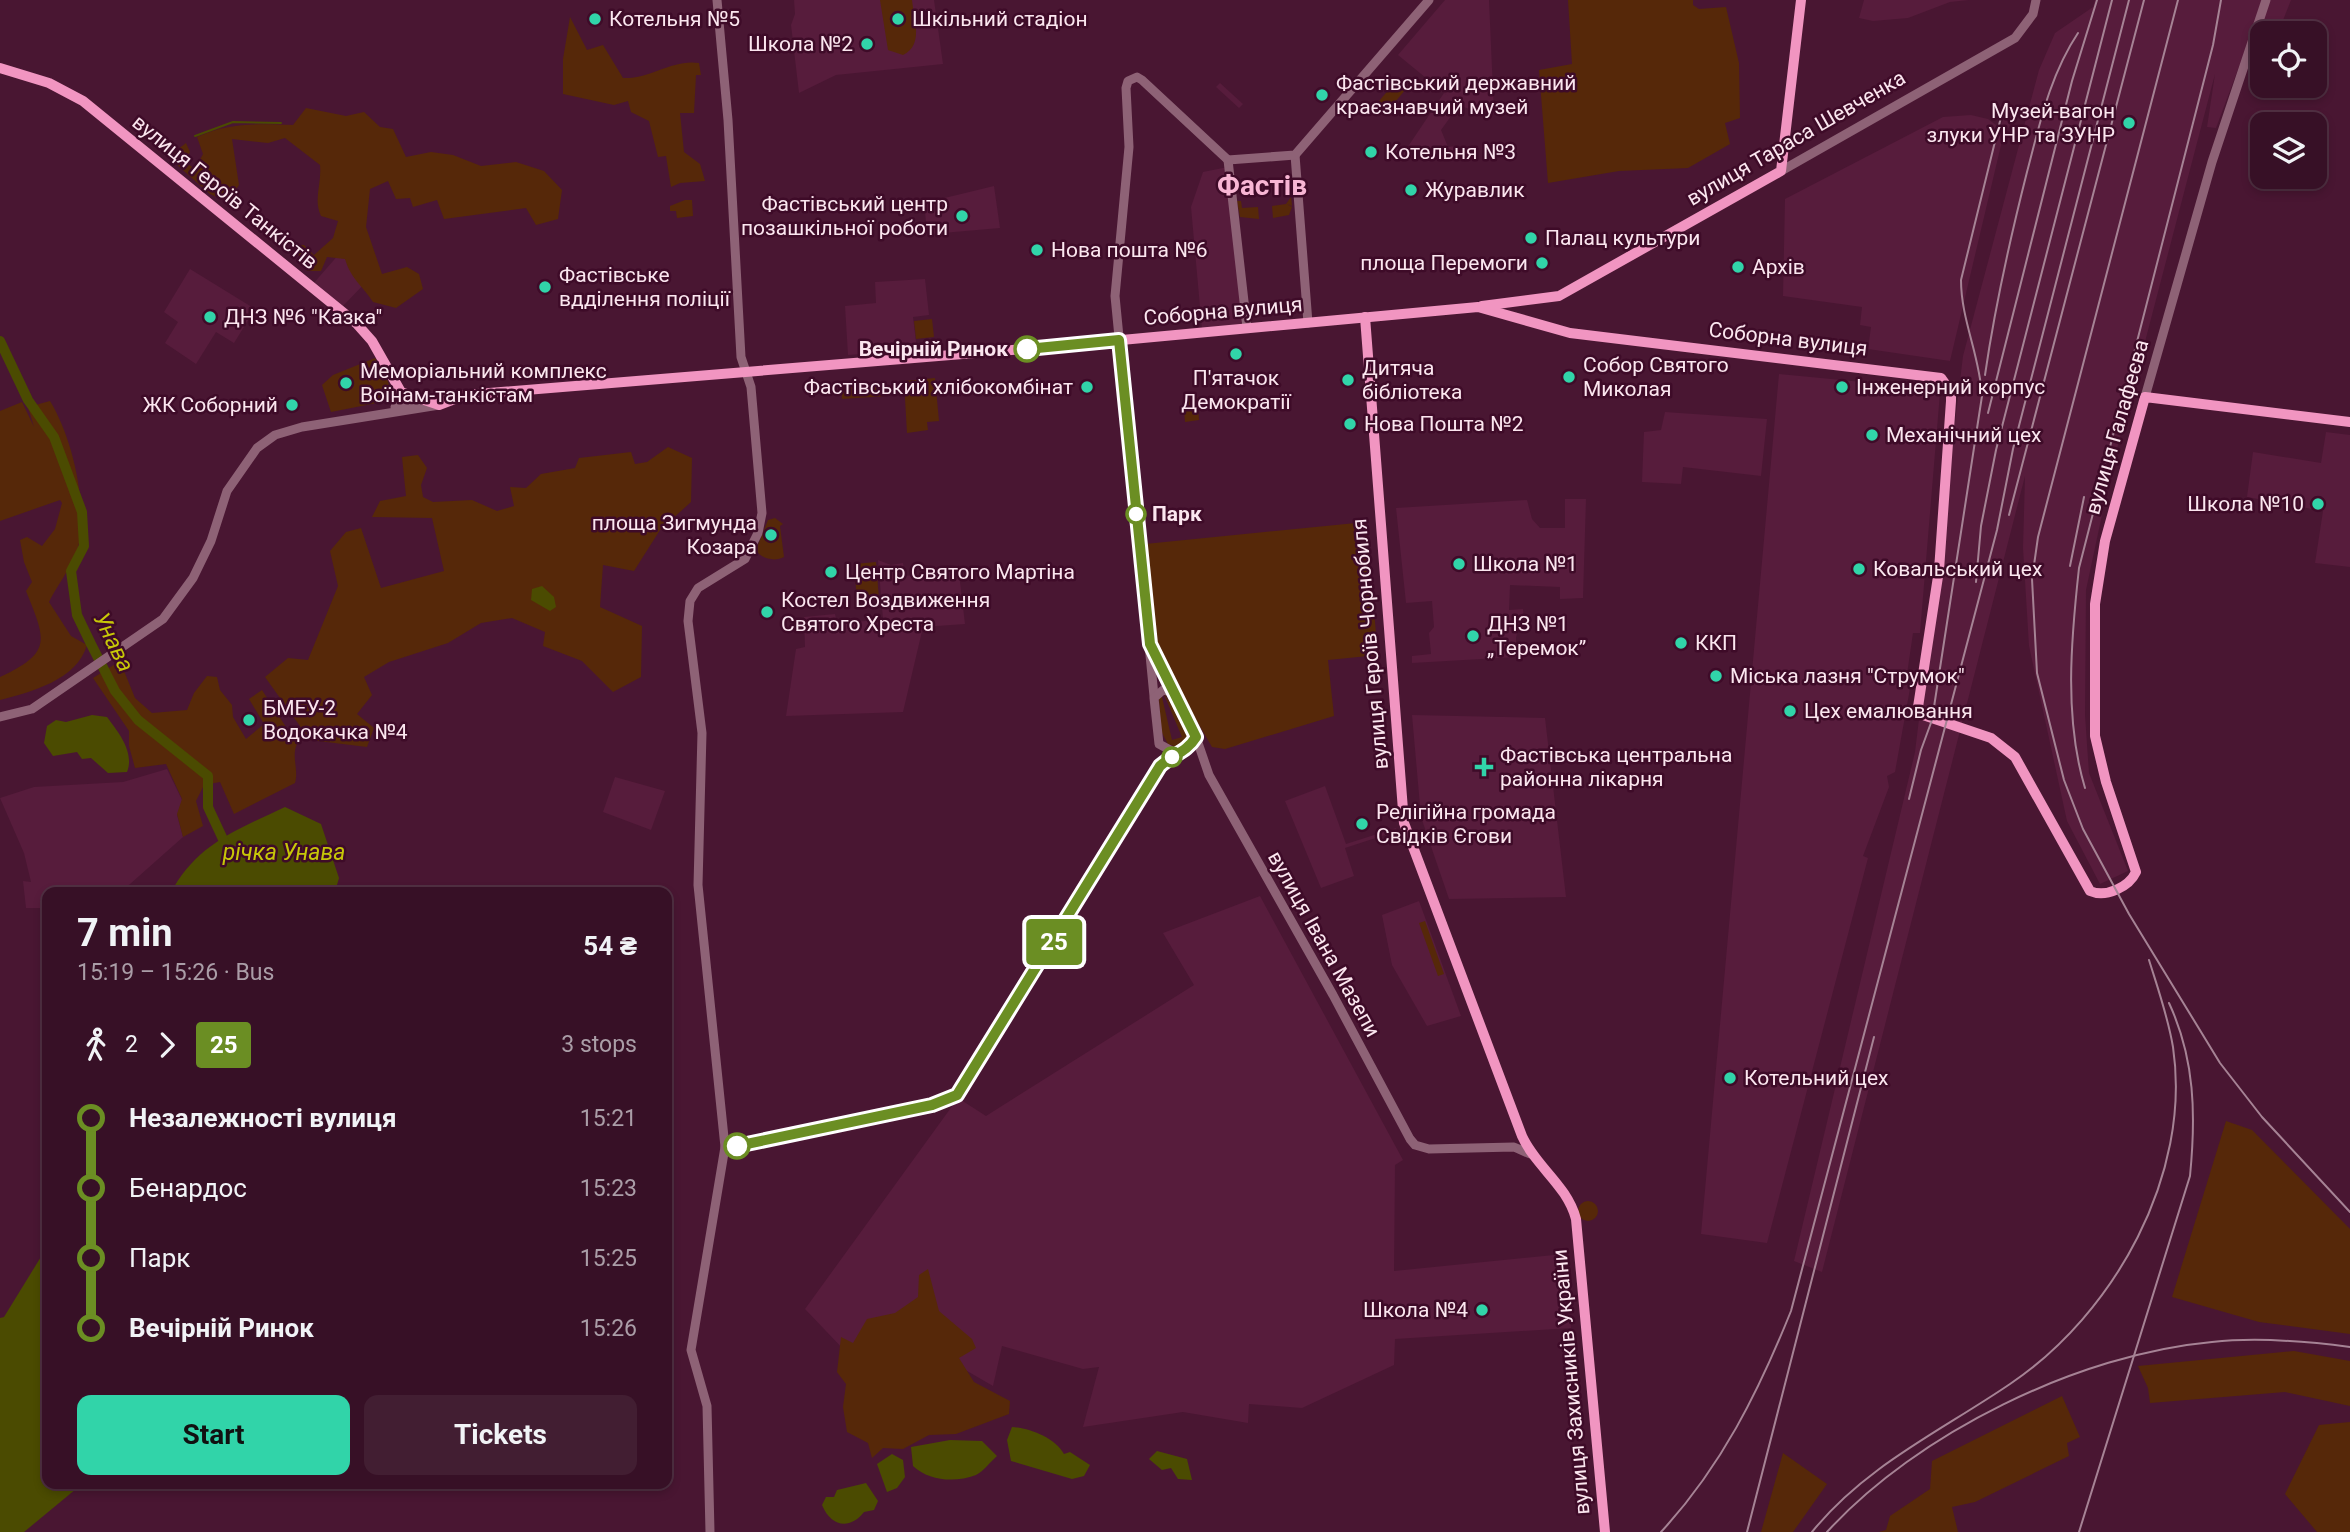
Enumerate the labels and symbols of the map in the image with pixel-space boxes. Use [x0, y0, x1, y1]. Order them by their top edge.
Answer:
place label: Котельня №5 [609, 7, 740, 31]
place label: Шкільний стадіон [912, 7, 1088, 31]
marker: Котельня №5 [587, 11, 603, 27]
marker: Шкільний стадіон [890, 11, 906, 27]
place label: Школа №2 [748, 32, 853, 56]
marker: Школа №2 [859, 36, 875, 52]
street label: вулиця Тараса Шевченка [1682, 65, 1910, 211]
place label: Фастівський державний краєзнавчий музей [1336, 71, 1576, 119]
marker: Фастівський державний краєзнавчий музей [1314, 87, 1330, 103]
place label: Музей-вагон злуки УНР та ЗУНР [1927, 99, 2115, 147]
street label: вулиця Героїв Танкістів [128, 110, 322, 274]
marker: Музей-вагон злуки УНР та ЗУНР [2121, 115, 2137, 131]
place label: Котельня №3 [1385, 140, 1516, 164]
marker: Котельня №3 [1363, 144, 1379, 160]
district label: Фастів [1217, 169, 1307, 202]
place label: Журавлик [1425, 178, 1525, 202]
marker: Журавлик [1403, 182, 1419, 198]
place label: Фастівський центр позашкільної роботи [741, 192, 948, 240]
marker: Фастівський центр позашкільної роботи [954, 208, 970, 224]
place label: Палац культури [1545, 226, 1700, 250]
marker: Палац культури [1523, 230, 1539, 246]
place label: Нова пошта №6 [1051, 238, 1208, 262]
marker: Нова пошта №6 [1029, 242, 1045, 258]
place label: площа Перемоги [1360, 251, 1528, 275]
marker: площа Перемоги [1534, 255, 1550, 271]
place label: Архів [1752, 255, 1805, 279]
marker: Архів [1730, 259, 1746, 275]
place label: Фастівське вдділення поліції [559, 263, 731, 311]
marker: Фастівське вдділення поліції [537, 279, 553, 295]
street label: Соборна вулиця [1142, 292, 1304, 330]
place label: ДНЗ №6 "Казка" [224, 305, 382, 329]
marker: ДНЗ №6 "Казка" [202, 309, 218, 325]
street label: Соборна вулиця [1707, 317, 1869, 361]
marker: Вечірній Ринок [1014, 336, 1040, 362]
place label: Вечірній Ринок [859, 337, 1008, 361]
street label: вулиця Галафеєва [2081, 337, 2153, 517]
marker: П'ятачок Демократії [1228, 346, 1244, 362]
place label: Собор Святого Миколая [1583, 353, 1729, 401]
place label: Дитяча бібліотека [1362, 356, 1463, 404]
place label: Меморіальний комплекс Воїнам-танкістам [360, 359, 607, 407]
place label: П'ятачок Демократії [1181, 366, 1291, 414]
marker: Собор Святого Миколая [1561, 369, 1577, 385]
marker: Дитяча бібліотека [1340, 372, 1356, 388]
marker: Меморіальний комплекс Воїнам-танкістам [338, 375, 354, 391]
place label: Фастівський хлібокомбінат [804, 375, 1073, 399]
place label: Інженерний корпус [1856, 375, 2045, 399]
marker: Фастівський хлібокомбінат [1079, 379, 1095, 395]
marker: Інженерний корпус [1834, 379, 1850, 395]
place label: ЖК Соборний [143, 393, 278, 417]
marker: ЖК Соборний [284, 397, 300, 413]
place label: Нова Пошта №2 [1364, 412, 1524, 436]
marker: Нова Пошта №2 [1342, 416, 1358, 432]
place label: Механічний цех [1886, 423, 2042, 447]
marker: Механічний цех [1864, 427, 1880, 443]
place label: Школа №10 [2187, 492, 2304, 516]
marker: Школа №10 [2310, 496, 2326, 512]
place label: Парк [1152, 502, 1202, 526]
marker: Парк [1126, 504, 1146, 524]
place label: площа Зигмунда Козара [592, 511, 757, 559]
street label: вулиця Героїв Чорнобиля [1347, 518, 1393, 770]
marker: площа Зигмунда Козара [763, 527, 779, 543]
place label: Школа №1 [1473, 552, 1578, 576]
marker: Школа №1 [1451, 556, 1467, 572]
place label: Ковальський цех [1873, 557, 2042, 581]
place label: Центр Святого Мартіна [845, 560, 1075, 584]
marker: Ковальський цех [1851, 561, 1867, 577]
marker: Центр Святого Мартіна [823, 564, 839, 580]
place label: Костел Воздвиження Святого Хреста [781, 588, 990, 636]
marker: Костел Воздвиження Святого Хреста [759, 604, 775, 620]
water label: Унава [88, 608, 139, 676]
place label: ДНЗ №1 „Теремок” [1487, 612, 1586, 660]
marker: ДНЗ №1 „Теремок” [1465, 628, 1481, 644]
place label: ККП [1695, 631, 1737, 655]
marker: ККП [1673, 635, 1689, 651]
place label: Міська лазня "Струмок" [1730, 664, 1965, 688]
marker: Міська лазня "Струмок" [1708, 668, 1724, 684]
place label: БМЕУ-2 Водокачка №4 [263, 696, 408, 744]
place label: Цех емалювання [1804, 699, 1973, 723]
marker: Цех емалювання [1782, 703, 1798, 719]
marker: БМЕУ-2 Водокачка №4 [241, 712, 257, 728]
place label: Фастівська центральна районна лікарня [1500, 743, 1732, 791]
unlabelled marker [1162, 747, 1182, 767]
marker: Фастівська центральна районна лікарня [1474, 757, 1494, 777]
place label: Релігійна громада Свідків Єгови [1376, 800, 1556, 848]
marker: Релігійна громада Свідків Єгови [1354, 816, 1370, 832]
water label: річка Унава [222, 839, 345, 866]
street label: вулиця Івана Мазепи [1263, 847, 1385, 1041]
line badge: 25 [1023, 919, 1086, 965]
place label: Котельний цех [1744, 1066, 1889, 1090]
marker: Котельний цех [1722, 1070, 1738, 1086]
unlabelled marker [724, 1133, 750, 1159]
street label: вулиця Захисників України [1547, 1248, 1595, 1516]
place label: Школа №4 [1363, 1298, 1468, 1322]
marker: Школа №4 [1474, 1302, 1490, 1318]

